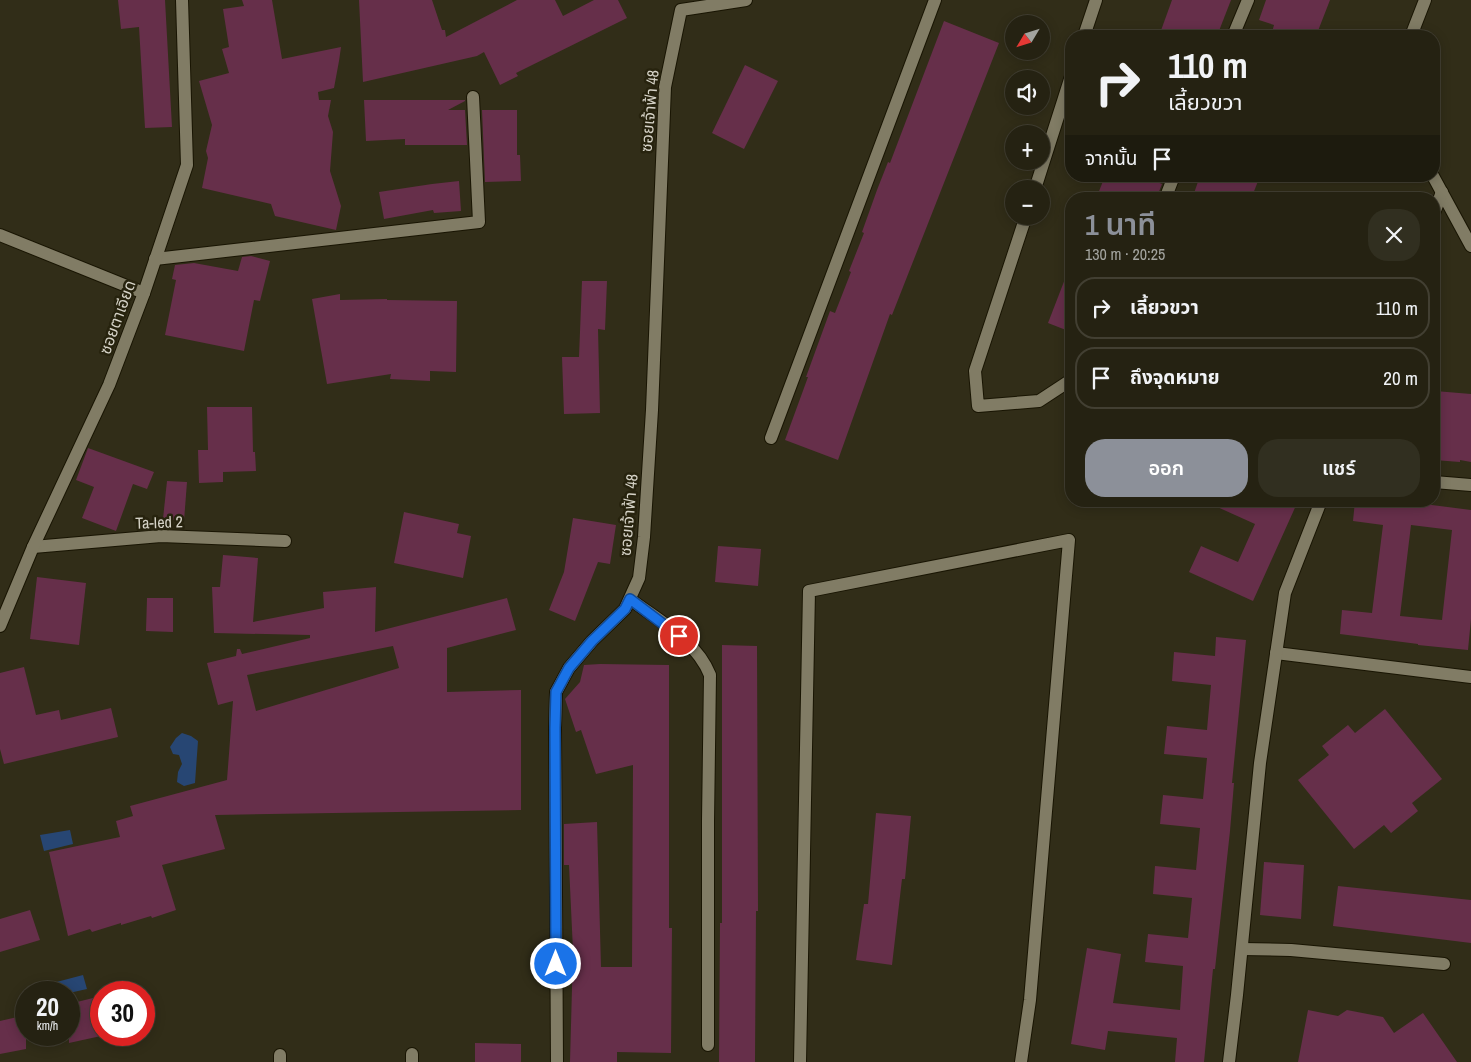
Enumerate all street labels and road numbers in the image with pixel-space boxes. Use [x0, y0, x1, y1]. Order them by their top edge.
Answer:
street label: ซอยเจ้าฟ้า 48 [634, 69, 664, 153]
street label: ซอยตาเอียด [93, 277, 141, 357]
street label: ซอยเจ้าฟ้า 48 [613, 473, 643, 557]
street label: Ta-Ied 2 [135, 510, 183, 534]

